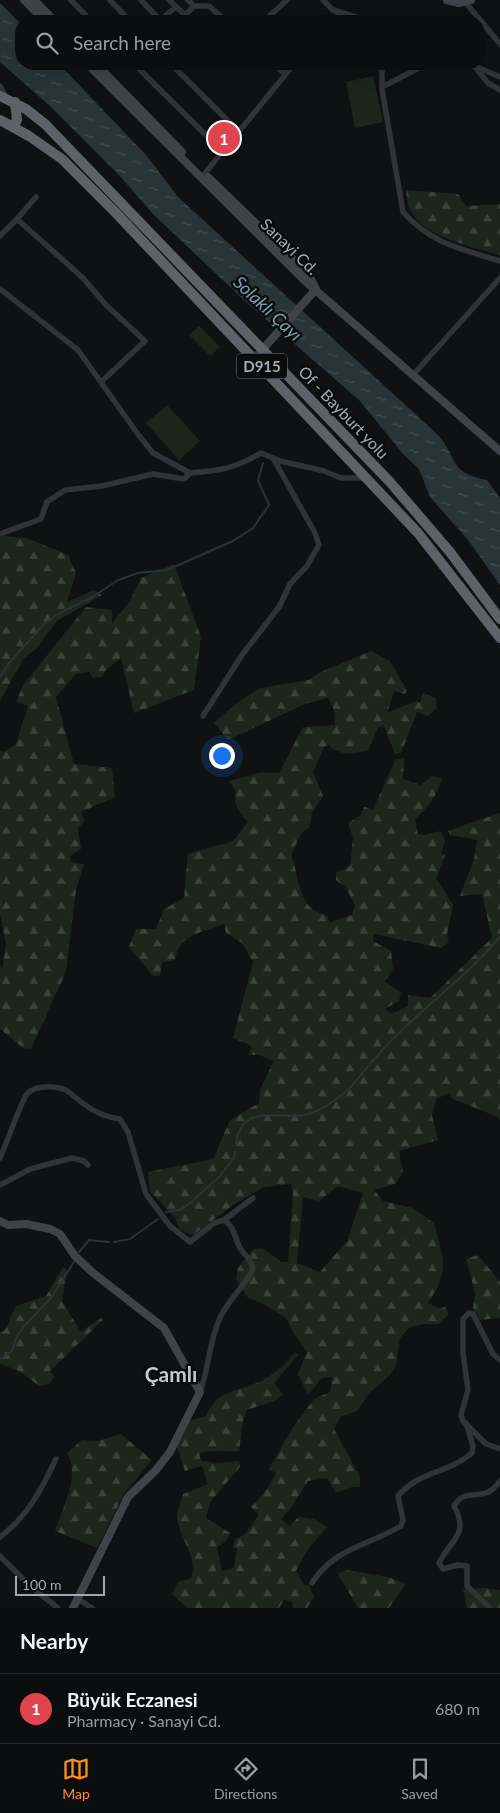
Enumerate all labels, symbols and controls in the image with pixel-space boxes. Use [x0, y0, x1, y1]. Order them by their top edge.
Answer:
search box [15, 15, 485, 70]
icon: search [33, 29, 61, 57]
text: Search here [73, 31, 171, 54]
pin: 1 [208, 119, 240, 157]
street label: Sanayi Cd. [257, 214, 323, 278]
water label: Solaklı Çayı [229, 271, 307, 345]
road number: D915 [237, 354, 287, 378]
street label: Of - Bayburt yolu [295, 362, 393, 462]
your location [209, 743, 235, 769]
district label: Çamlı [145, 1361, 197, 1386]
scale bar [15, 1573, 105, 1596]
text: 100 m [22, 1576, 61, 1593]
text: Nearby [20, 1628, 88, 1653]
text: Büyük Eczanesi [67, 1688, 198, 1711]
text: 1 [31, 1699, 41, 1718]
text: 680 m [435, 1699, 480, 1718]
text: Pharmacy · Sanayi Cd. [67, 1711, 221, 1730]
tab: Map [62, 1755, 90, 1802]
tab: Directions [214, 1755, 277, 1802]
tab: Saved [401, 1755, 438, 1802]

